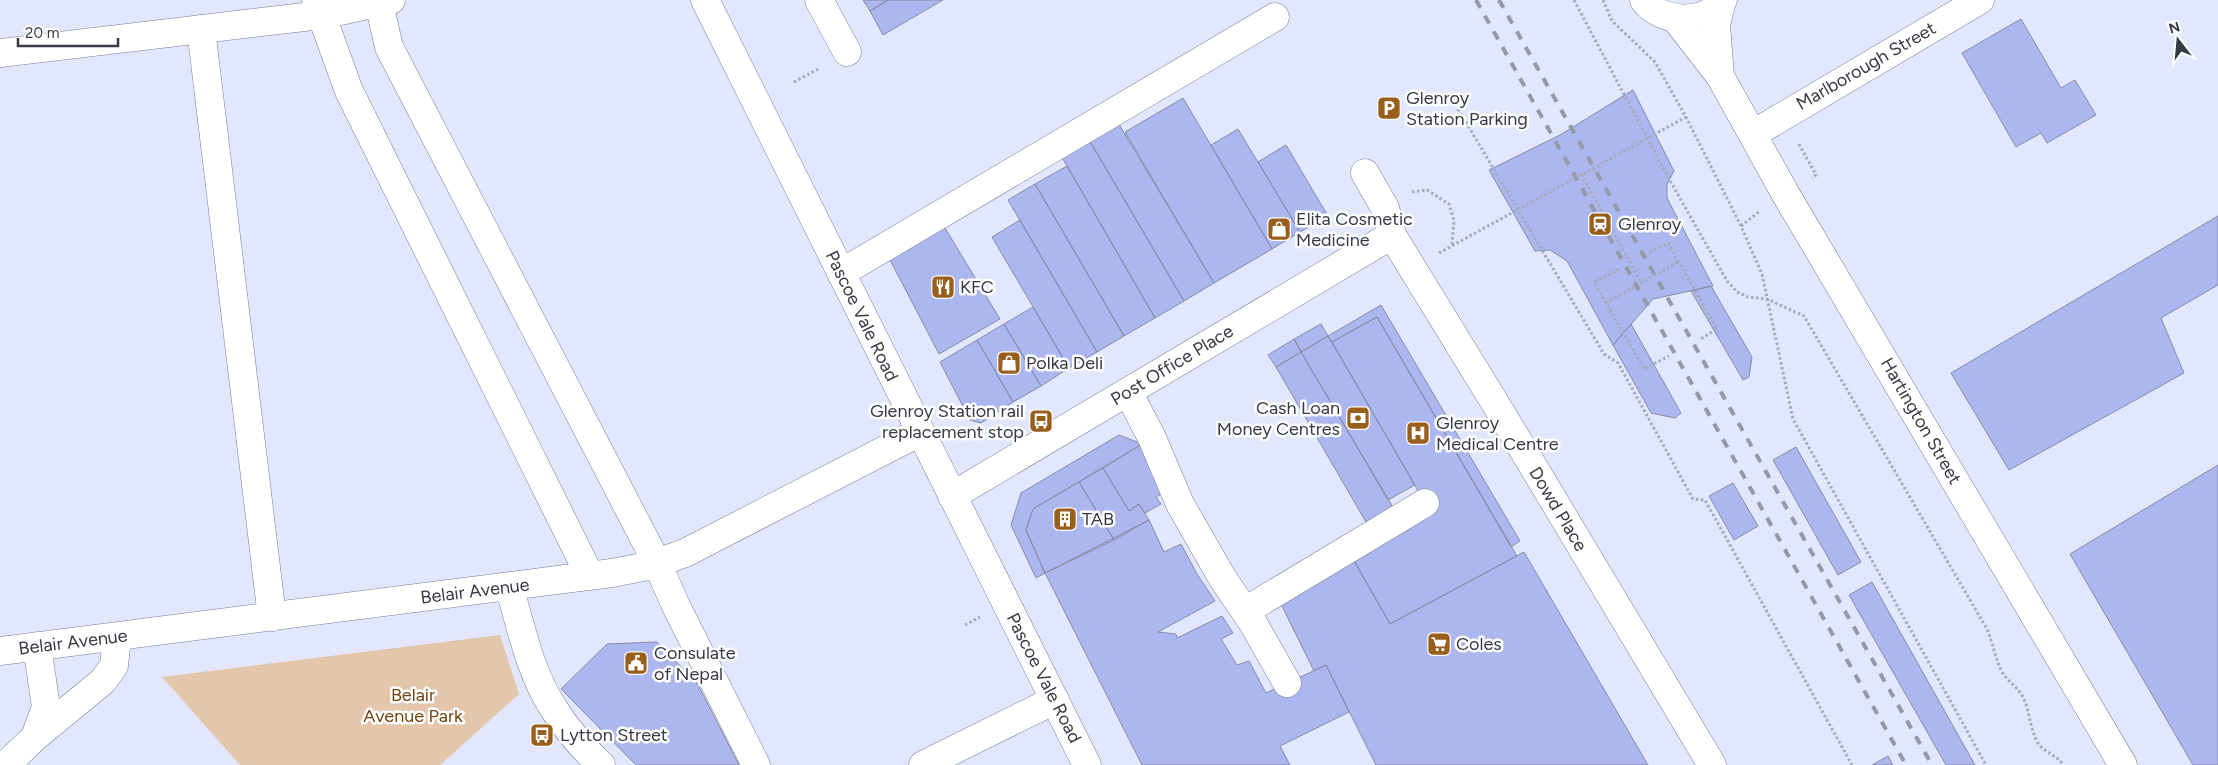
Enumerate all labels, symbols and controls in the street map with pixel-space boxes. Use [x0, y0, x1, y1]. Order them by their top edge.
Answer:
scale bar [18, 15, 118, 47]
north arrow [2153, 15, 2203, 65]
street label: Marlborough Street [1792, 17, 1940, 115]
text: N [2167, 18, 2182, 38]
text: 20 m [25, 24, 59, 42]
place label: Glenroy Station Parking [1406, 87, 1528, 130]
parking icon: Glenroy Station Parking [1376, 95, 1402, 121]
place label: Elita Cosmetic Medicine [1296, 208, 1413, 251]
station icon: Glenroy [1587, 211, 1613, 237]
place label: Glenroy [1618, 213, 1682, 235]
shop icon: Elita Cosmetic Medicine [1266, 216, 1292, 242]
street label: Pascoe Vale Road [821, 247, 903, 385]
restaurant icon: KFC [930, 274, 956, 300]
place label: KFC [960, 276, 994, 298]
street label: Post Office Place [1107, 320, 1237, 410]
shop icon: Polka Deli [996, 350, 1022, 376]
place label: Polka Deli [1026, 352, 1103, 374]
street label: Hartington Street [1876, 354, 1966, 488]
place label: Cash Loan Money Centres [1217, 397, 1340, 440]
place label: Glenroy Station rail replacement stop [870, 400, 1024, 443]
bank icon: Cash Loan Money Centres [1345, 405, 1371, 431]
bus stop icon: Glenroy Station rail replacement stop [1028, 408, 1054, 434]
place label: Glenroy Medical Centre [1436, 412, 1559, 455]
hospital icon: Glenroy Medical Centre [1405, 420, 1431, 446]
street label: Dowd Place [1524, 463, 1592, 555]
building icon: TAB [1052, 506, 1078, 532]
place label: TAB [1082, 508, 1114, 530]
street label: Belair Avenue [419, 573, 531, 609]
street label: Pascoe Vale Road [1002, 609, 1086, 747]
street label: Belair Avenue [17, 624, 129, 660]
supermarket icon: Coles [1426, 631, 1452, 657]
place label: Coles [1456, 633, 1502, 655]
place label: Consulate of Nepal [654, 642, 736, 685]
public building icon: Consulate of Nepal [623, 650, 649, 676]
park label: Belair Avenue Park [363, 684, 463, 727]
bus stop icon: Lytton Street [529, 722, 555, 748]
place label: Lytton Street [560, 724, 668, 746]

